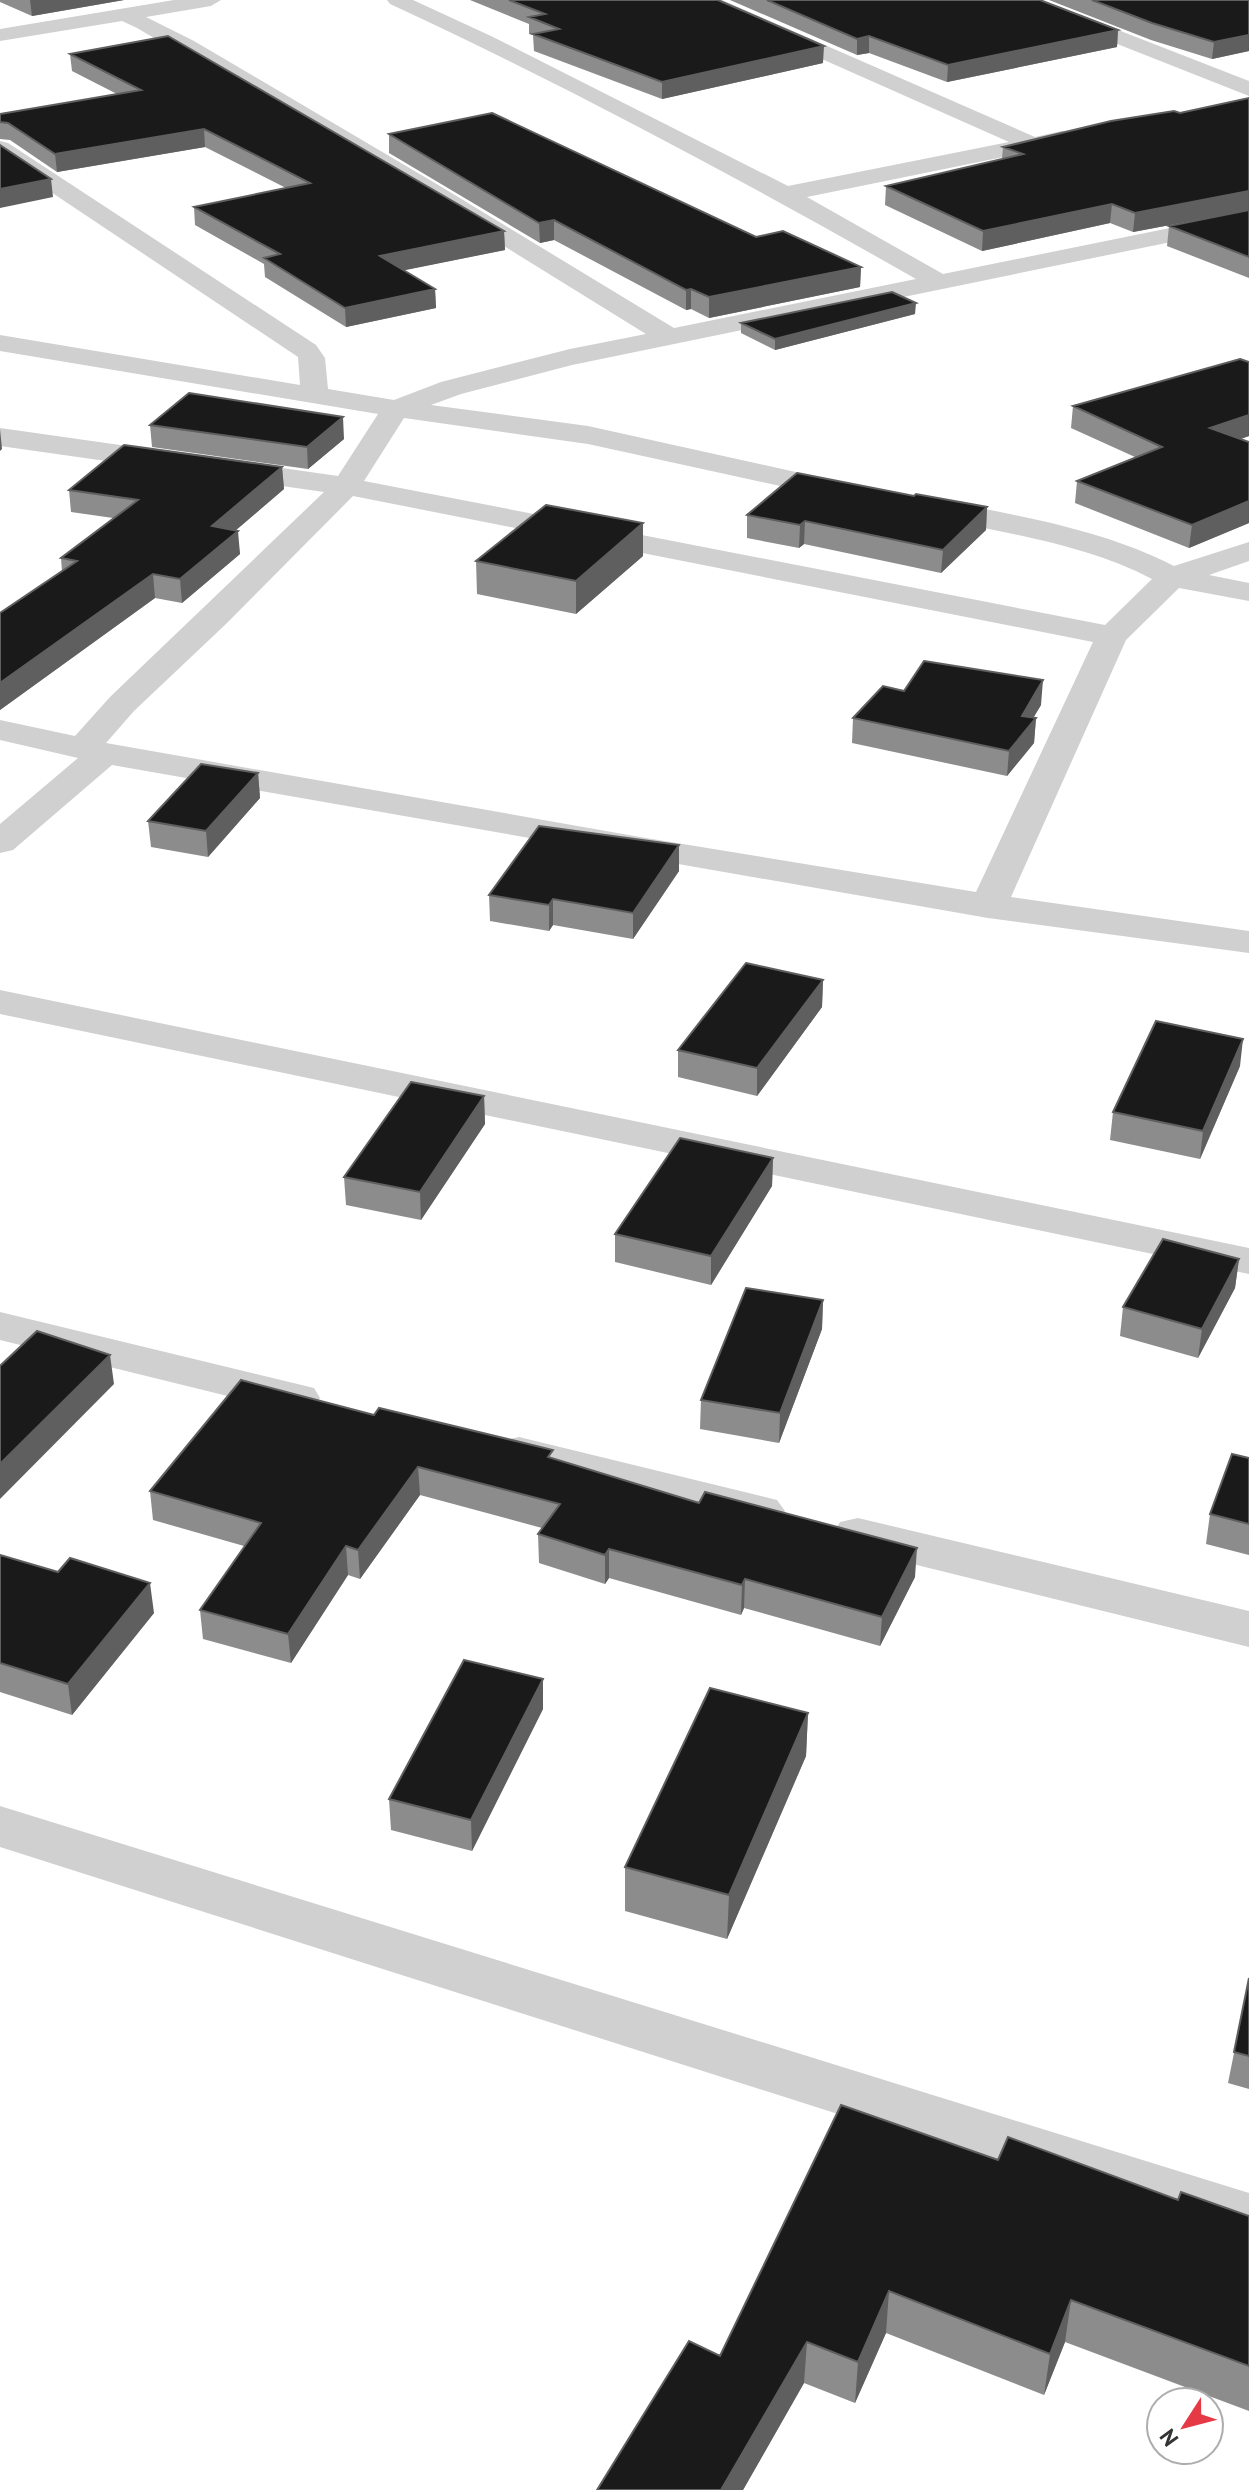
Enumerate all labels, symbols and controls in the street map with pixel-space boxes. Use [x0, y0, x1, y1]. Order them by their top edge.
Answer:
north arrow [1145, 2386, 1225, 2466]
text: N [1153, 2424, 1184, 2452]

